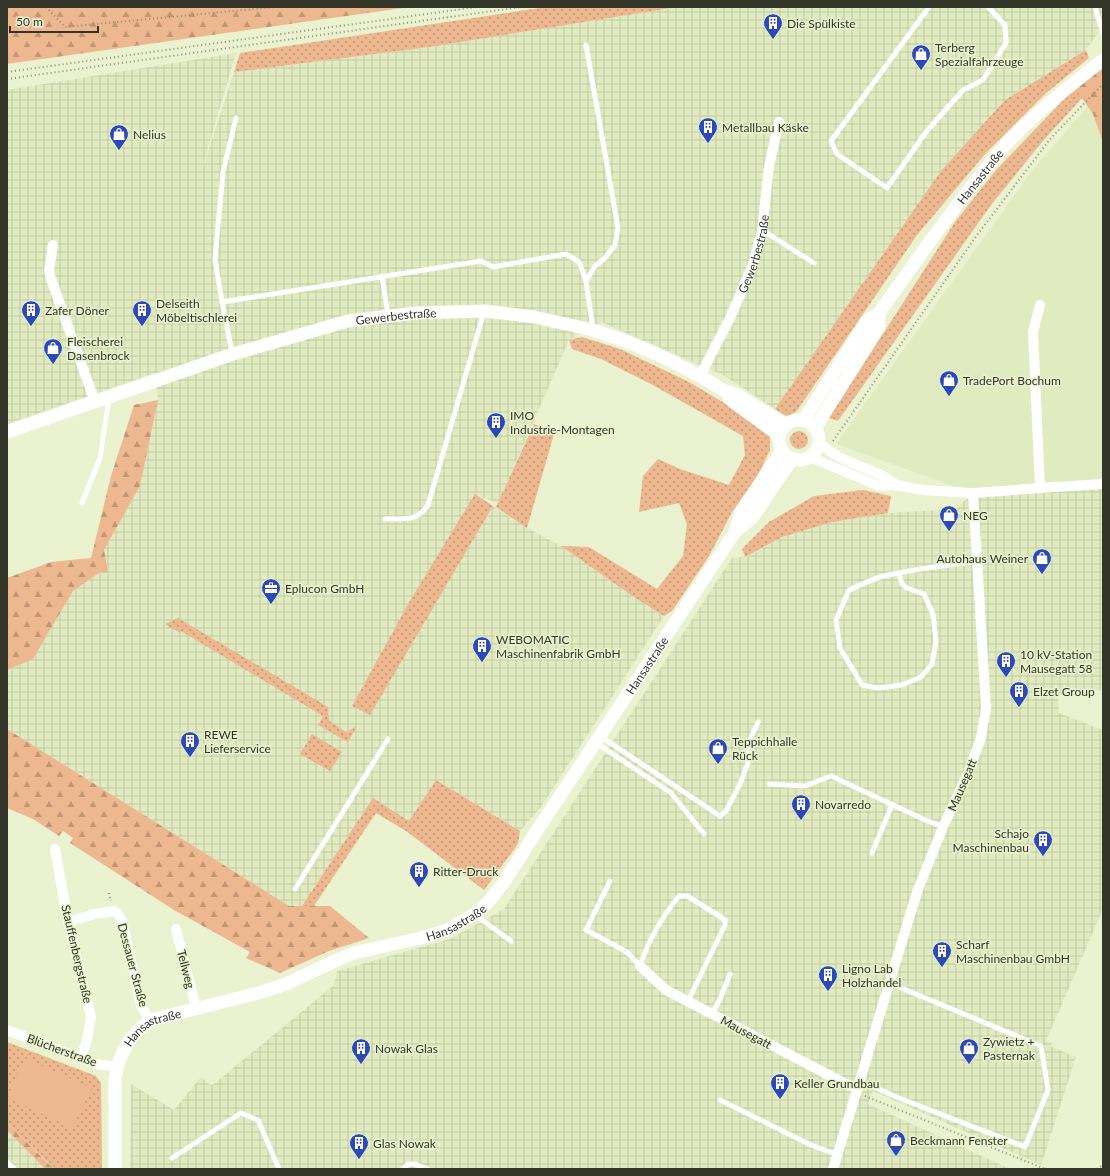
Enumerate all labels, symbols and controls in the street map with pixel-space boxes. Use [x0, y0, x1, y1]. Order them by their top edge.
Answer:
scale bar [10, 8, 98, 34]
building icon: Die Spülkiste [762, 12, 784, 40]
text: 50 m [16, 14, 43, 29]
place label: Die Spülkiste [787, 16, 856, 31]
place label: Terberg Spezialfahrzeuge [935, 40, 1024, 69]
shop icon: Terberg Spezialfahrzeuge [910, 43, 932, 71]
building icon: Metallbau Käske [697, 116, 719, 144]
place label: Metallbau Käske [722, 120, 809, 135]
shop icon: Nelius [108, 123, 130, 151]
place label: Nelius [133, 127, 166, 142]
street label: Hansastraße [953, 146, 1006, 207]
street label: Gewerbestraße [734, 214, 771, 295]
place label: Delseith Möbeltischlerei [156, 296, 237, 325]
building icon: Zafer Döner [20, 299, 42, 327]
building icon: Delseith Möbeltischlerei [131, 299, 153, 327]
place label: Zafer Döner [45, 303, 109, 318]
street label: Gewerbestraße [355, 305, 437, 328]
place label: Fleischerei Dasenbrock [67, 334, 131, 363]
shop icon: Fleischerei Dasenbrock [42, 337, 64, 365]
shop icon: TradePort Bochum [938, 369, 960, 397]
place label: TradePort Bochum [963, 373, 1061, 388]
place label: IMO Industrie-Montagen [510, 408, 615, 437]
building icon: IMO Industrie-Montagen [485, 411, 507, 439]
shop icon: NEG [938, 504, 960, 532]
place label: NEG [963, 508, 988, 523]
shop icon: Autohaus Weiner [1031, 547, 1053, 575]
place label: Autohaus Weiner [936, 551, 1029, 566]
office icon: Eplucon GmbH [260, 577, 282, 605]
place label: Eplucon GmbH [285, 581, 364, 596]
place label: WEBOMATIC Maschinenfabrik GmbH [496, 632, 621, 661]
street label: Hansastraße [622, 634, 671, 697]
building icon: WEBOMATIC Maschinenfabrik GmbH [471, 635, 493, 663]
place label: 10 kV-Station Mausegatt 58 [1020, 647, 1093, 676]
building icon: 10 kV-Station Mausegatt 58 [995, 650, 1017, 678]
building icon: Elzet Group [1008, 680, 1030, 708]
place label: Elzet Group [1033, 684, 1095, 699]
place label: REWE Lieferservice [204, 727, 271, 756]
building icon: REWE Lieferservice [179, 730, 201, 758]
place label: Teppichhalle Rück [732, 734, 797, 763]
shop icon: Teppichhalle Rück [707, 737, 729, 765]
street label: Mausegatt [944, 756, 980, 813]
building icon: Novarredo [790, 793, 812, 821]
place label: Novarredo [815, 797, 871, 812]
place label: Schajo Maschinenbau [952, 826, 1029, 855]
building icon: Schajo Maschinenbau [1032, 829, 1054, 857]
building icon: Ritter-Druck [408, 860, 430, 888]
place label: Ritter-Druck [433, 864, 499, 879]
street label: Hansastraße [424, 901, 489, 944]
street label: Stauffenbergstraße [58, 903, 96, 1005]
street label: Dessauer Straße [115, 922, 151, 1008]
place label: Scharf Maschinenbau GmbH [956, 937, 1070, 966]
building icon: Scharf Maschinenbau GmbH [931, 940, 953, 968]
street label: Tellweg [174, 948, 198, 990]
place label: Ligno Lab Holzhandel [842, 961, 901, 990]
building icon: Ligno Lab Holzhandel [817, 964, 839, 992]
street label: Hansastraße [120, 1005, 182, 1049]
street label: Mausegatt [718, 1012, 775, 1052]
street label: Blücherstraße [25, 1030, 99, 1070]
place label: Zywietz + Pasternak [983, 1034, 1036, 1063]
building icon: Nowak Glas [350, 1037, 372, 1065]
shop icon: Zywietz + Pasternak [958, 1037, 980, 1065]
place label: Nowak Glas [375, 1041, 438, 1056]
building icon: Keller Grundbau [769, 1072, 791, 1100]
place label: Keller Grundbau [794, 1076, 880, 1091]
shop icon: Beckmann Fenster [885, 1129, 907, 1157]
building icon: Glas Nowak [348, 1132, 370, 1160]
place label: Beckmann Fenster [910, 1133, 1008, 1148]
place label: Glas Nowak [373, 1136, 437, 1151]

